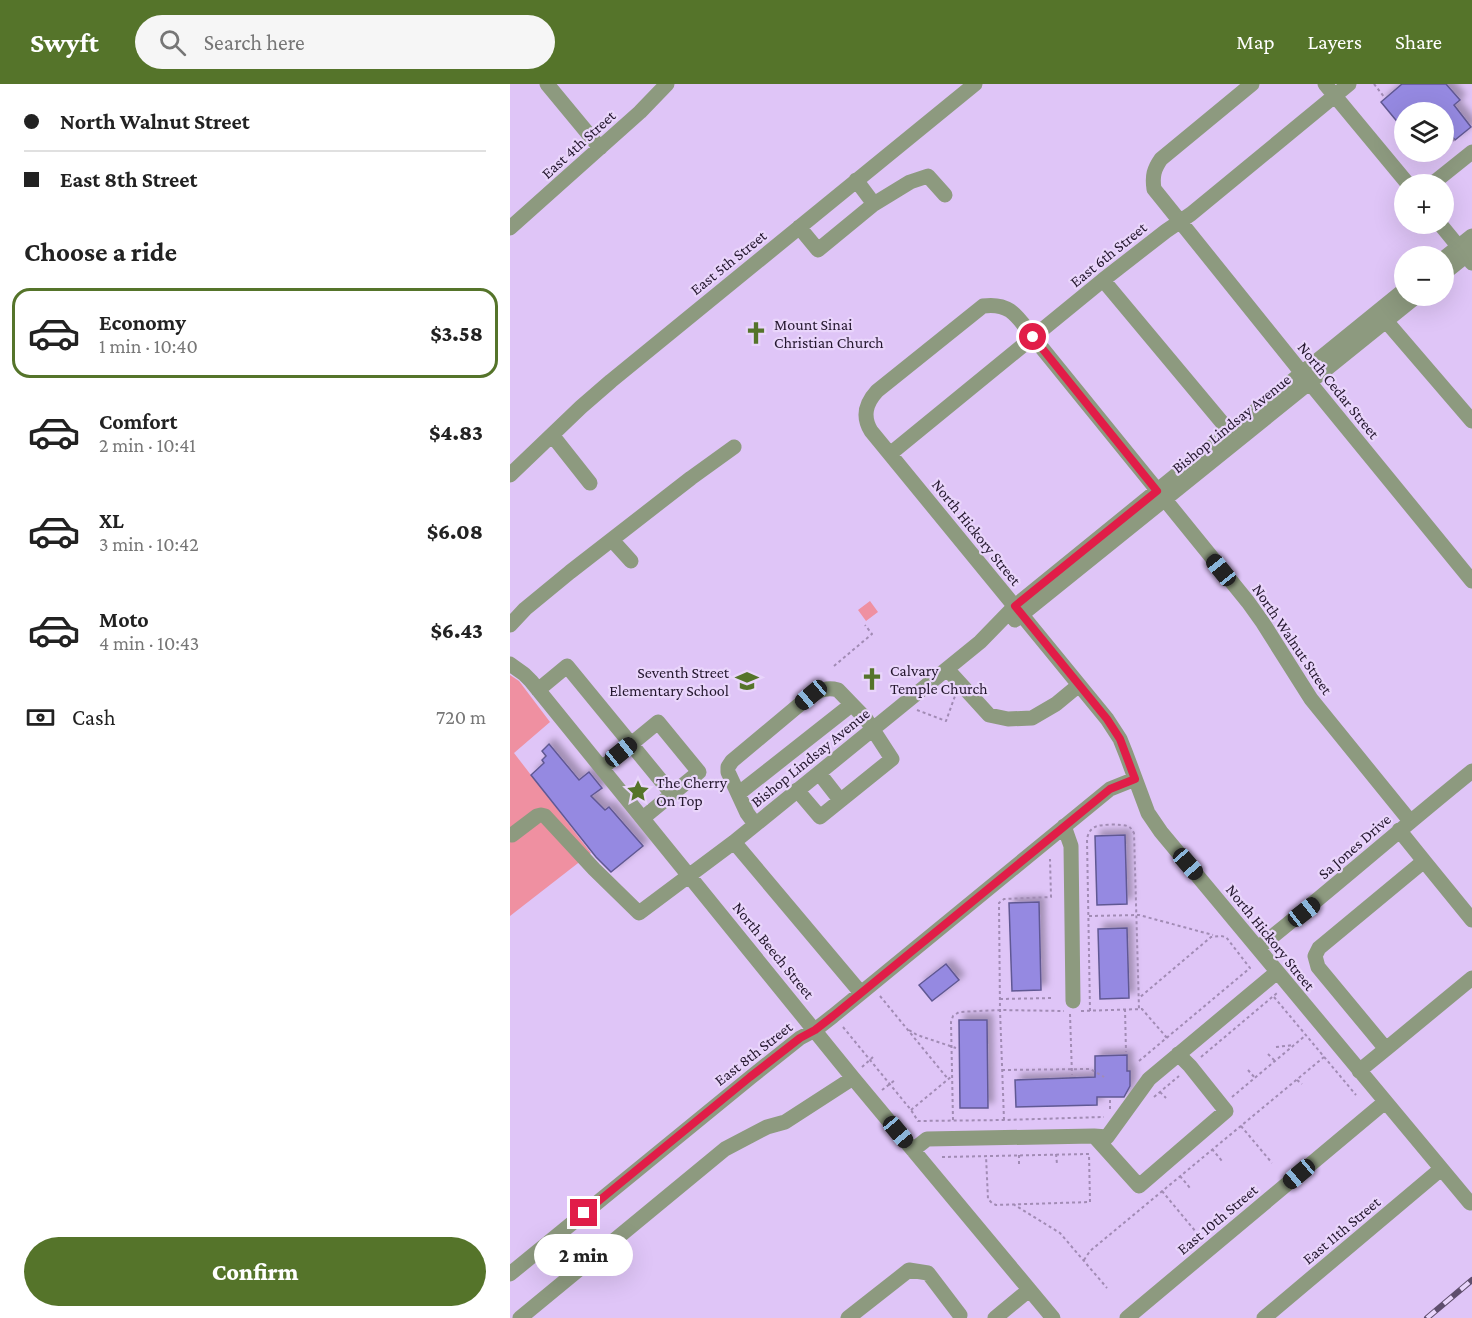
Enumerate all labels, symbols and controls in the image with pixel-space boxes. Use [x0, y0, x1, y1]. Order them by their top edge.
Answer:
search box [135, 15, 555, 69]
icon: search [156, 26, 189, 59]
text: Swyft [30, 27, 99, 58]
text: Search here [204, 30, 305, 55]
text: Map [1236, 30, 1275, 54]
text: Layers [1308, 30, 1362, 54]
text: Share [1395, 30, 1442, 54]
map controls [1394, 102, 1454, 306]
button: layers [1394, 102, 1454, 162]
street label: East 4th Street [538, 106, 619, 182]
text: North Walnut Street [60, 109, 250, 134]
text: East 8th Street [60, 167, 197, 192]
button: + [1394, 174, 1454, 234]
street label: East 6th Street [1067, 218, 1150, 290]
street label: East 5th Street [687, 226, 770, 298]
text: Choose a ride [24, 237, 177, 267]
button: − [1394, 246, 1454, 306]
icon: car [27, 306, 81, 360]
text: Economy [99, 310, 186, 335]
place label: Mount Sinai Christian Church [774, 316, 884, 351]
church icon: Mount Sinai Christian Church [743, 320, 769, 346]
text: $3.58 [430, 321, 483, 346]
route start [1019, 323, 1046, 350]
text: 1 min · 10:40 [99, 335, 198, 357]
street label: North Cedar Street [1294, 339, 1383, 443]
street label: Bishop Lindsay Avenue [1169, 370, 1295, 477]
icon: car [27, 405, 81, 459]
text: Comfort [99, 409, 177, 434]
text: $4.83 [429, 420, 483, 445]
text: 2 min · 10:41 [99, 434, 196, 456]
street label: North Hickory Street [928, 476, 1025, 590]
icon: car [27, 504, 81, 558]
text: XL [99, 508, 124, 533]
text: $6.08 [427, 519, 483, 544]
text: 3 min · 10:42 [99, 533, 199, 555]
car [1203, 550, 1239, 590]
street label: North Walnut Street [1249, 581, 1336, 698]
icon: car [27, 603, 81, 657]
text: Moto [99, 607, 149, 632]
text: $6.43 [430, 618, 483, 643]
text: 4 min · 10:43 [99, 632, 199, 654]
place label: Calvary Temple Church [890, 662, 988, 698]
place label: Seventh Street Elementary School [609, 664, 730, 700]
church icon: Calvary Temple Church [859, 666, 885, 692]
school or university icon: Seventh Street Elementary School [734, 668, 760, 694]
car [791, 677, 831, 713]
icon: cash [24, 701, 57, 734]
street label: Bishop Lindsay Avenue [748, 704, 874, 811]
text: Cash [72, 705, 116, 730]
text: 720 m [436, 706, 486, 728]
car [601, 734, 641, 770]
place label: The Cherry On Top [656, 774, 728, 810]
place icon: The Cherry On Top [625, 778, 651, 804]
street label: Sa Jones Drive [1315, 810, 1395, 883]
car [1169, 845, 1207, 883]
street label: North Hickory Street [1222, 881, 1319, 995]
car [1284, 894, 1324, 930]
street label: North Beech Street [729, 899, 818, 1003]
street label: East 8th Street [711, 1017, 796, 1089]
car [880, 1112, 916, 1152]
car [1279, 1156, 1319, 1192]
street label: East 10th Street [1174, 1180, 1261, 1258]
street label: East 11th Street [1299, 1193, 1384, 1268]
route end [570, 1199, 597, 1226]
callout: 2 min [535, 1234, 634, 1276]
button: Confirm [24, 1237, 486, 1306]
text: 2 min [559, 1244, 608, 1266]

